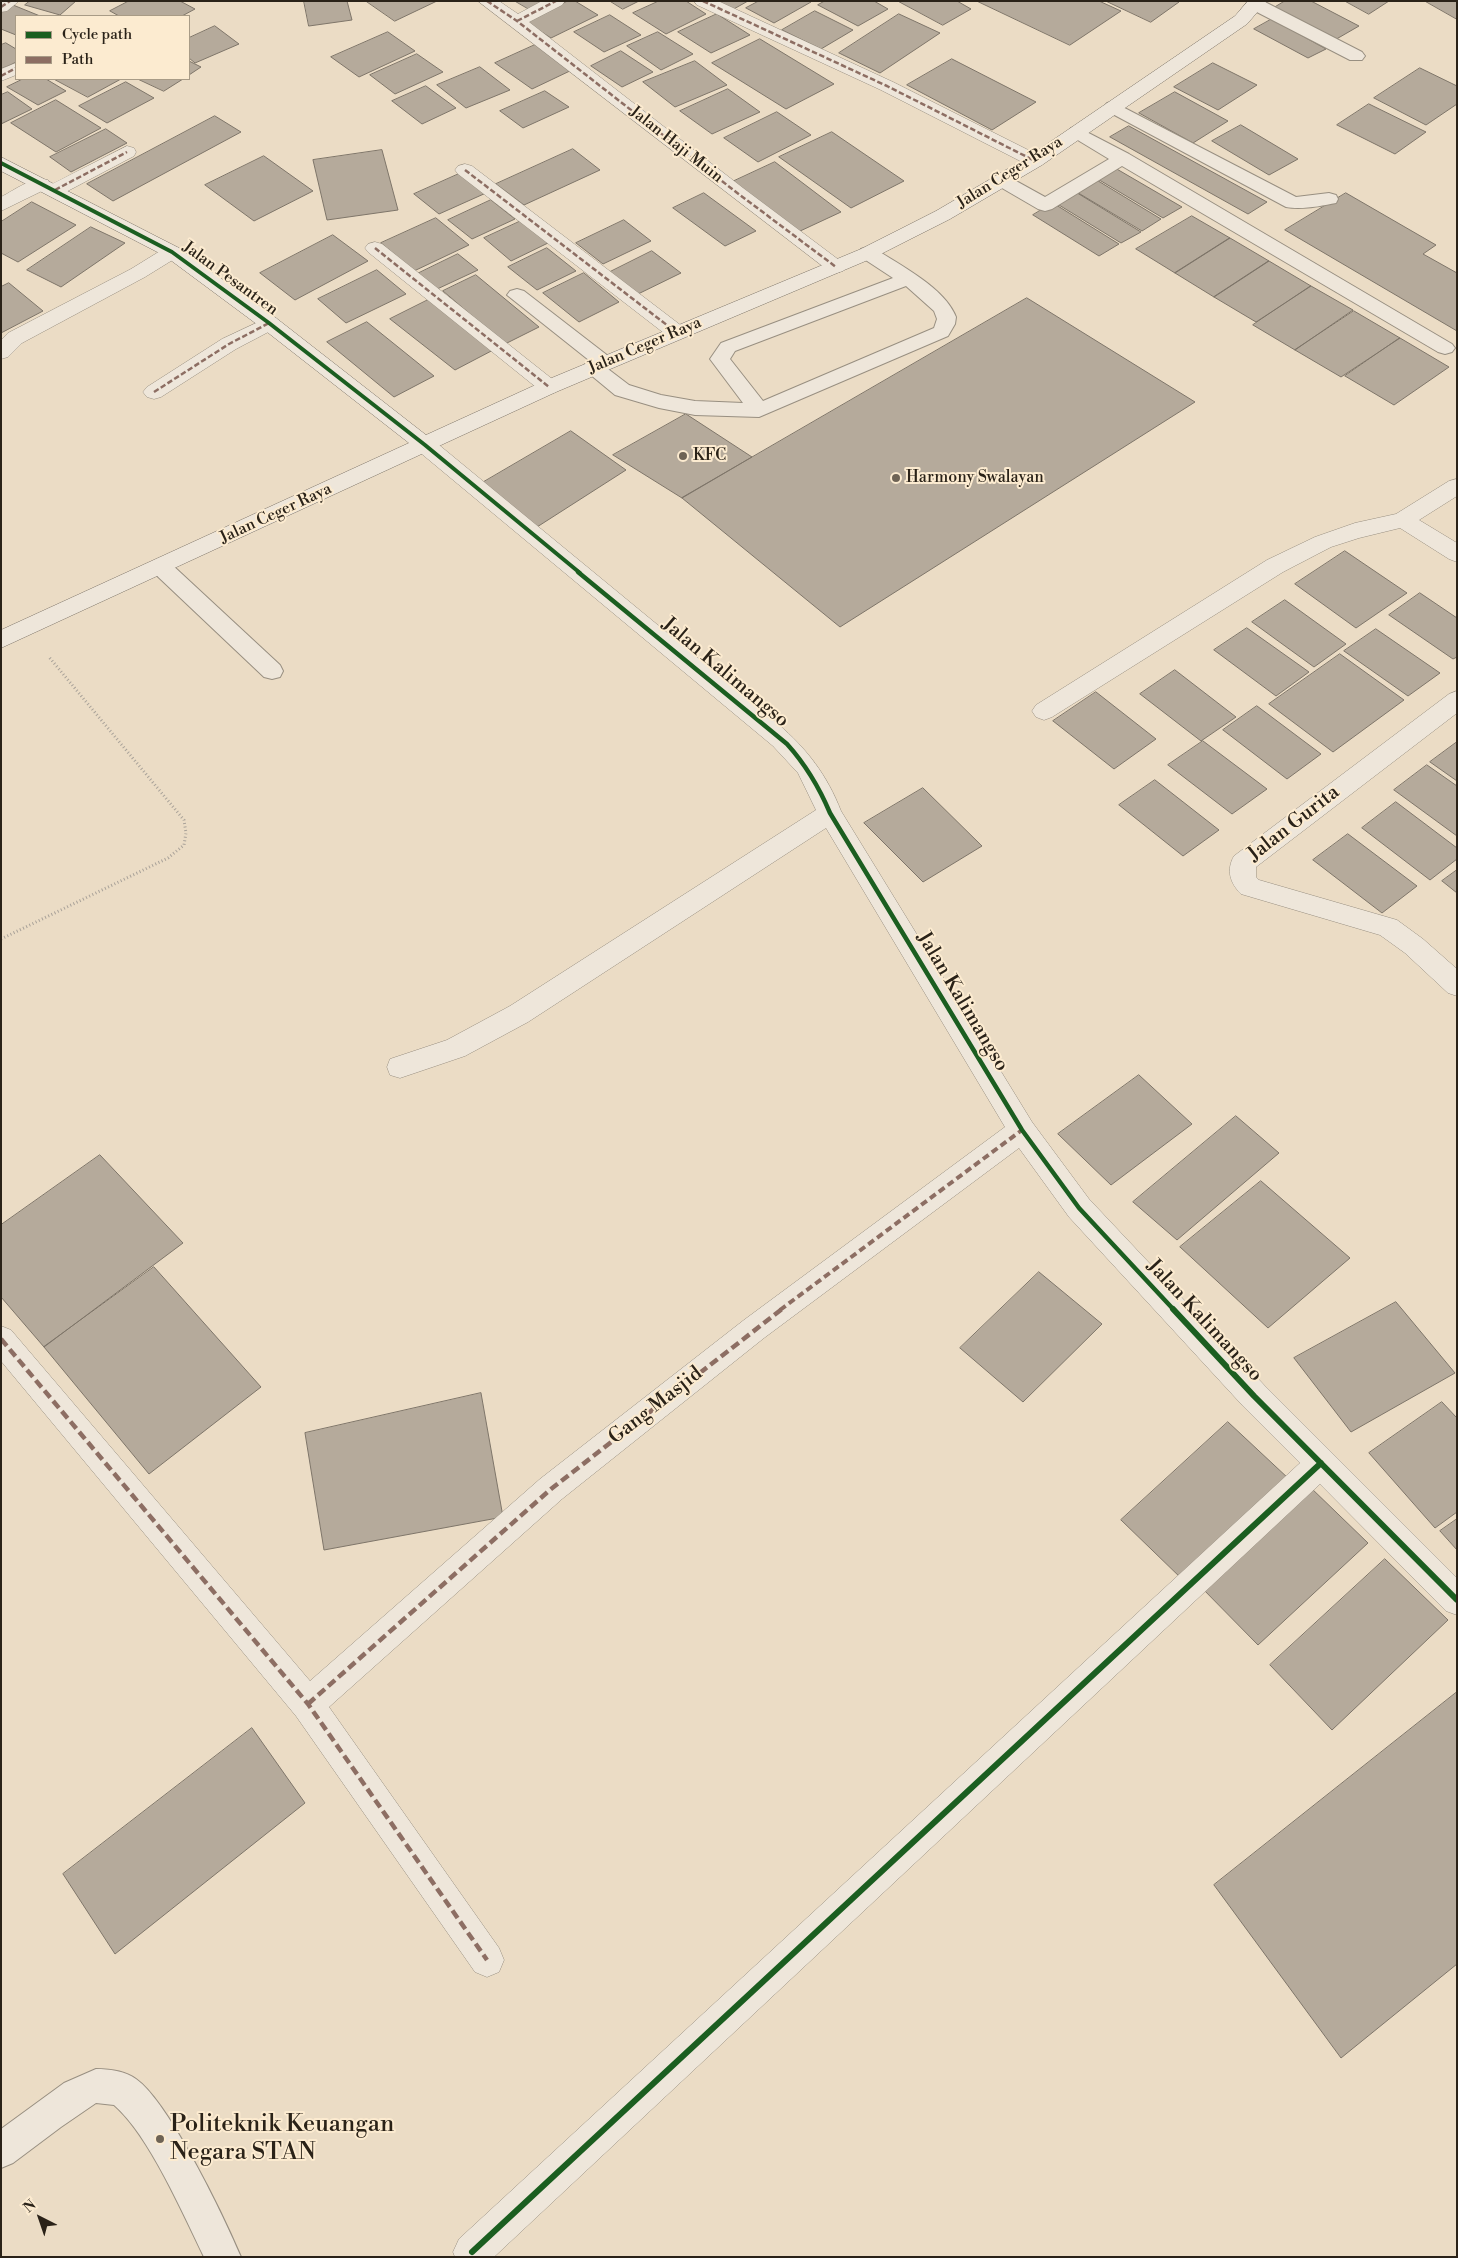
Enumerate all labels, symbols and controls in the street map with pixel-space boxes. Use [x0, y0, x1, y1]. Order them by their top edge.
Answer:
legend [15, 15, 190, 80]
text: Cycle path [62, 25, 132, 44]
text: Path [62, 50, 94, 69]
street label: Jalan Haji Muin [625, 103, 727, 187]
street label: Jalan Ceger Raya [954, 133, 1066, 213]
street label: Jalan Pesantren [179, 238, 281, 320]
street label: Jalan Ceger Raya [585, 313, 705, 379]
place label: KFC [693, 446, 726, 466]
marker: KFC [677, 450, 689, 462]
place label: Harmony Swalayan [906, 468, 1044, 488]
marker: Harmony Swalayan [890, 472, 902, 484]
street label: Jalan Ceger Raya [217, 480, 335, 548]
street label: Jalan Kalimangso [657, 613, 793, 733]
street label: Jalan Gurita [1243, 781, 1345, 867]
street label: Jalan Kalimangso [911, 928, 1013, 1076]
street label: Jalan Kalimangso [1141, 1255, 1267, 1387]
street label: Gang Masjid [604, 1362, 708, 1450]
place label: Politeknik Keuangan Negara STAN [170, 2111, 394, 2167]
marker: Politeknik Keuangan Negara STAN [154, 2133, 166, 2145]
north arrow [15, 2193, 65, 2243]
text: N [20, 2196, 40, 2217]

